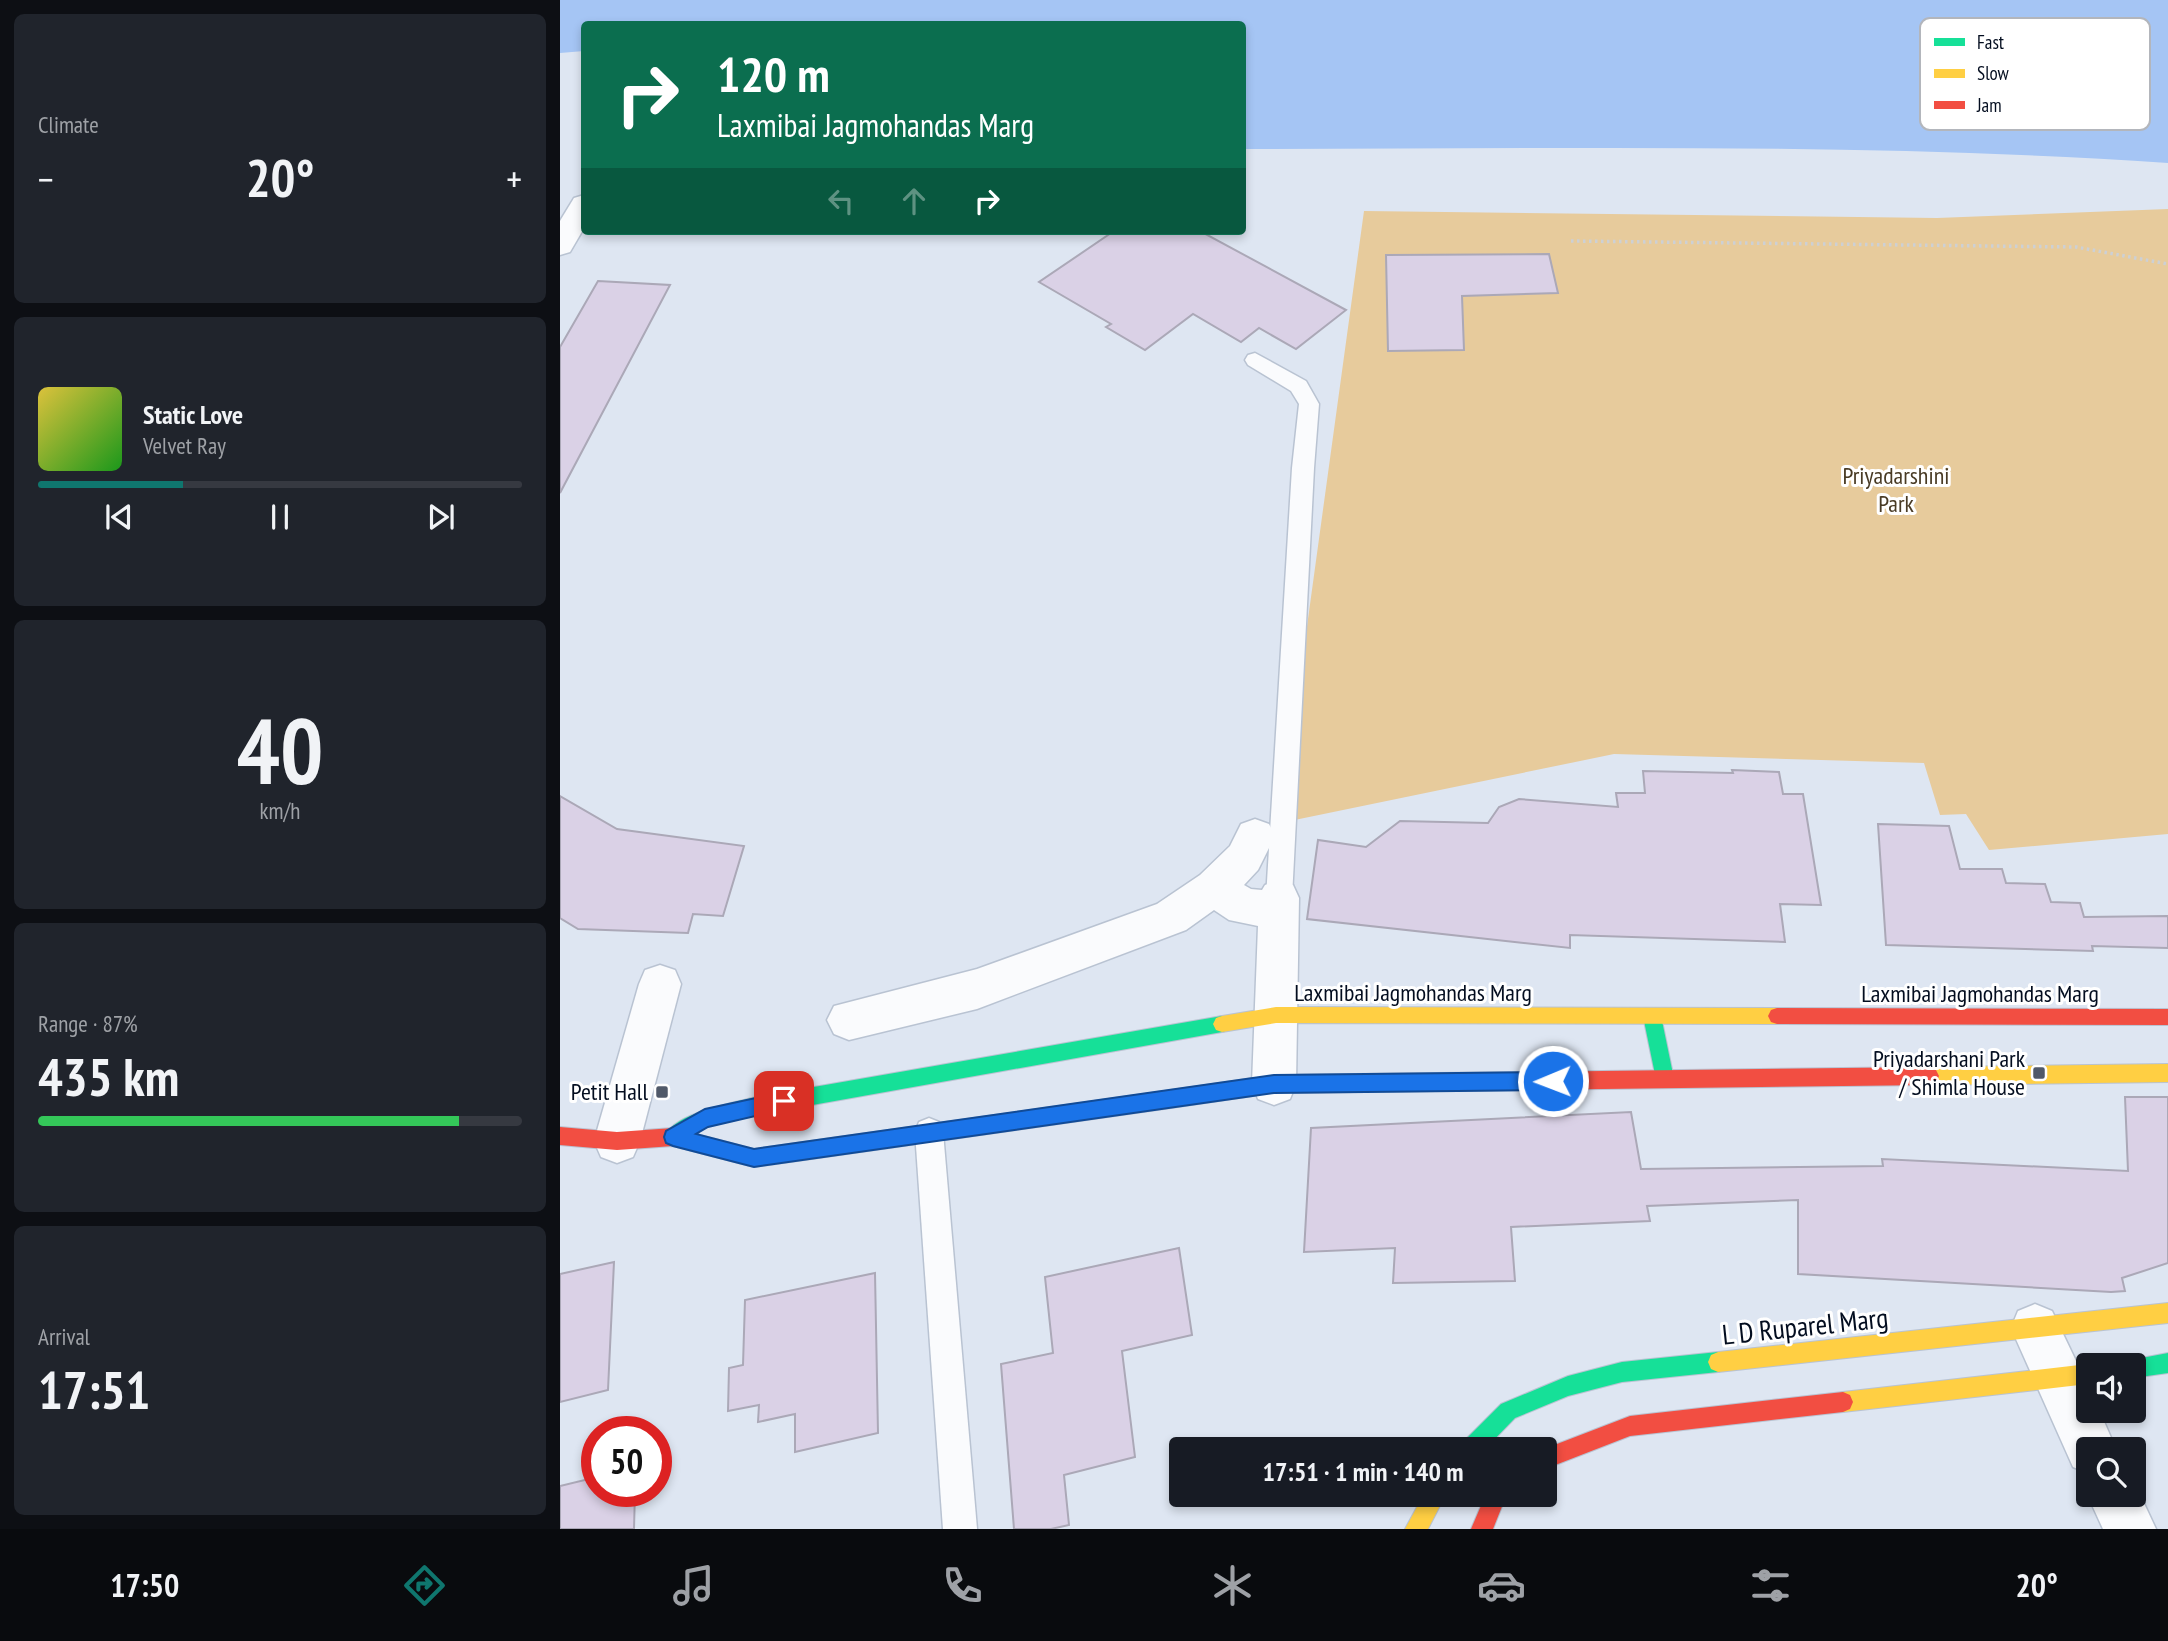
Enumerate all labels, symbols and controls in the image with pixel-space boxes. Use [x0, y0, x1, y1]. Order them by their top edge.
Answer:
legend [1920, 18, 2150, 130]
text: Fast [1977, 30, 2005, 54]
text: 120 m [717, 42, 830, 106]
icon: right [602, 49, 693, 140]
text: Slow [1977, 61, 2010, 85]
text: Jam [1976, 93, 2002, 117]
text: Laxmibai Jagmohandas Marg [717, 104, 1034, 146]
text: Climate [38, 110, 99, 139]
text: 20° [246, 144, 314, 211]
text: − [38, 154, 54, 203]
text: + [506, 154, 522, 203]
icon: left [822, 182, 860, 220]
icon: ahead [895, 182, 933, 220]
icon: right [968, 182, 1006, 220]
text: Static Love [143, 398, 243, 431]
text: Velvet Ray [143, 431, 226, 460]
park label: Priyadarshini Park [1843, 460, 1949, 519]
icon: previous [100, 498, 138, 536]
icon: pause [261, 498, 299, 536]
icon: next [422, 498, 460, 536]
text: 40 [237, 691, 324, 809]
text: km/h [260, 796, 300, 825]
street label: Laxmibai Jagmohandas Marg [1294, 977, 1532, 1008]
street label: Laxmibai Jagmohandas Marg [1861, 978, 2099, 1009]
text: Range · 87% [38, 1009, 138, 1038]
text: 435 km [38, 1043, 179, 1110]
place label: Priyadarshani Park / Shimla House [1873, 1043, 2026, 1102]
position arrow [1516, 1044, 1590, 1118]
marker: Priyadarshani Park / Shimla House [2031, 1065, 2047, 1081]
pin [754, 1071, 814, 1131]
place label: Petit Hall [571, 1076, 648, 1107]
icon: arrive [765, 1082, 803, 1120]
marker: Petit Hall [654, 1084, 670, 1100]
street label: L D Ruparel Marg [1720, 1298, 1890, 1353]
text: Arrival [38, 1322, 90, 1351]
map controls [2076, 1353, 2146, 1507]
button: sound [2076, 1353, 2146, 1423]
text: 17:51 [38, 1356, 150, 1423]
speed limit sign: 50 [581, 1416, 672, 1507]
button: search [2076, 1437, 2146, 1507]
text: 17:51 · 1 min · 140 m [1263, 1455, 1463, 1488]
icon: directions [400, 1561, 449, 1610]
icon: music [669, 1561, 718, 1610]
icon: phone [938, 1561, 987, 1610]
icon: climate [1208, 1561, 1257, 1610]
icon: car [1477, 1561, 1526, 1610]
icon: filters [1746, 1561, 1795, 1610]
text: 17:50 [110, 1564, 179, 1606]
text: 20° [2016, 1564, 2058, 1606]

